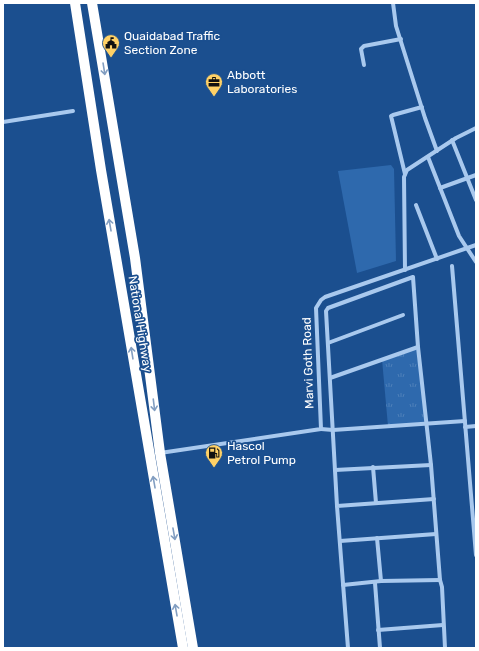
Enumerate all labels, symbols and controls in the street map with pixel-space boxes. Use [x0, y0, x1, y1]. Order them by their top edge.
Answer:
place label: Quaidabad Traffic Section Zone [124, 29, 220, 57]
public building icon: Quaidabad Traffic Section Zone [101, 33, 121, 58]
one-way arrow [100, 62, 108, 75]
place label: Abbott Laboratories [227, 68, 297, 96]
office icon: Abbott Laboratories [204, 72, 224, 97]
one-way arrow [106, 219, 114, 232]
street label: National Highway [125, 275, 155, 374]
street label: Marvi Goth Road [299, 317, 317, 409]
one-way arrow [128, 347, 136, 360]
one-way arrow [150, 398, 158, 411]
place label: Hascol Petrol Pump [227, 439, 296, 467]
fuel station icon: Hascol Petrol Pump [204, 443, 224, 468]
one-way arrow [149, 475, 157, 488]
one-way arrow [170, 527, 178, 540]
one-way arrow [172, 603, 180, 616]

